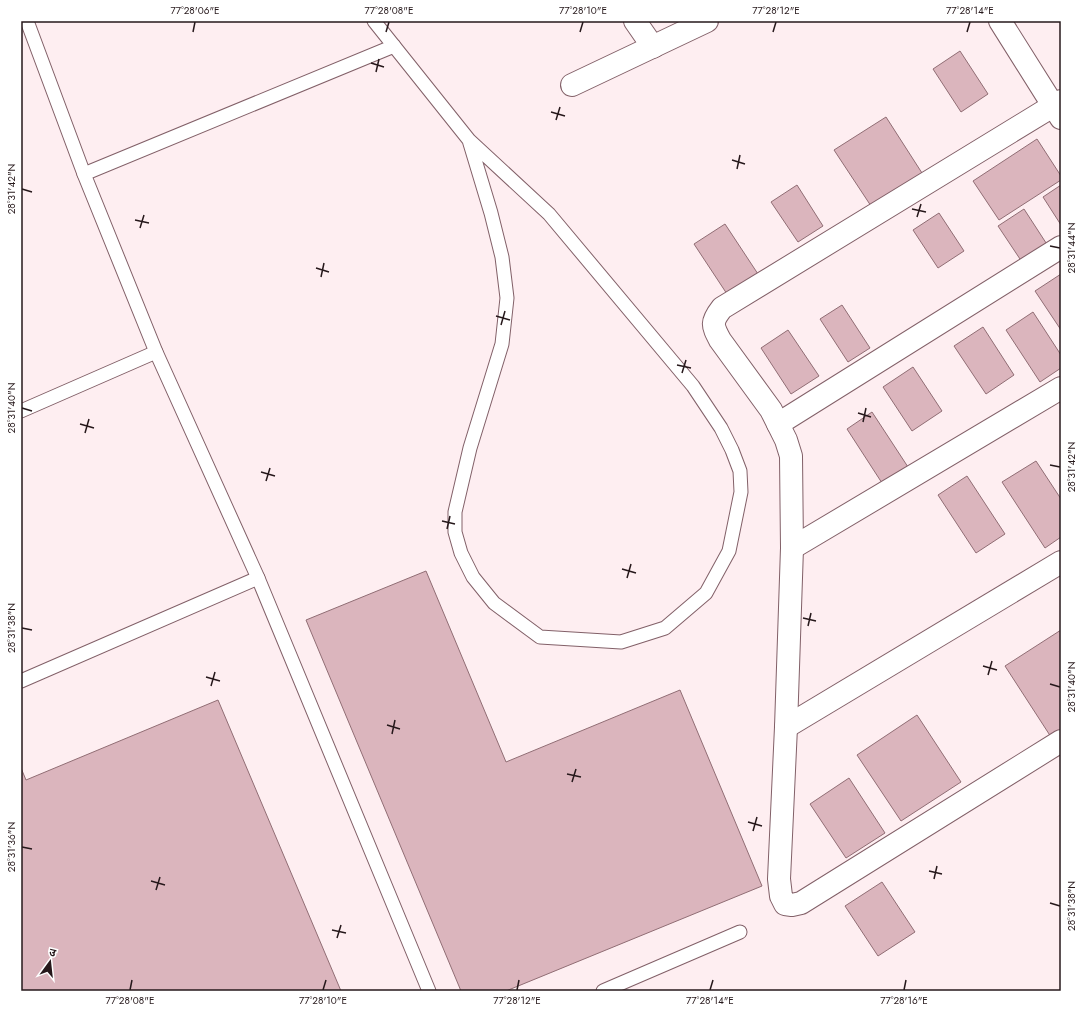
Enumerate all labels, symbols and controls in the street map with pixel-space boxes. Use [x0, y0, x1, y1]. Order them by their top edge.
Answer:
text: 77°28'06"E [170, 3, 220, 18]
text: 77°28'08"E [365, 3, 413, 18]
text: 77°28'10"E [559, 3, 607, 18]
text: 77°28'12"E [752, 3, 800, 18]
text: 77°28'14"E [946, 3, 994, 18]
text: 28°31'42"N [4, 164, 19, 214]
text: 28°31'44"N [1064, 223, 1079, 273]
text: 28°31'40"N [4, 383, 19, 433]
text: 28°31'42"N [1064, 442, 1079, 492]
text: 28°31'38"N [4, 603, 19, 653]
text: 28°31'40"N [1064, 662, 1079, 712]
text: 28°31'36"N [4, 822, 19, 872]
text: 28°31'38"N [1064, 881, 1079, 931]
north arrow [30, 942, 70, 982]
text: उ [47, 944, 58, 961]
text: 77°28'08"E [106, 993, 154, 1008]
text: 77°28'10"E [299, 993, 347, 1008]
text: 77°28'12"E [493, 993, 541, 1008]
text: 77°28'14"E [686, 993, 734, 1008]
text: 77°28'16"E [880, 993, 928, 1008]

